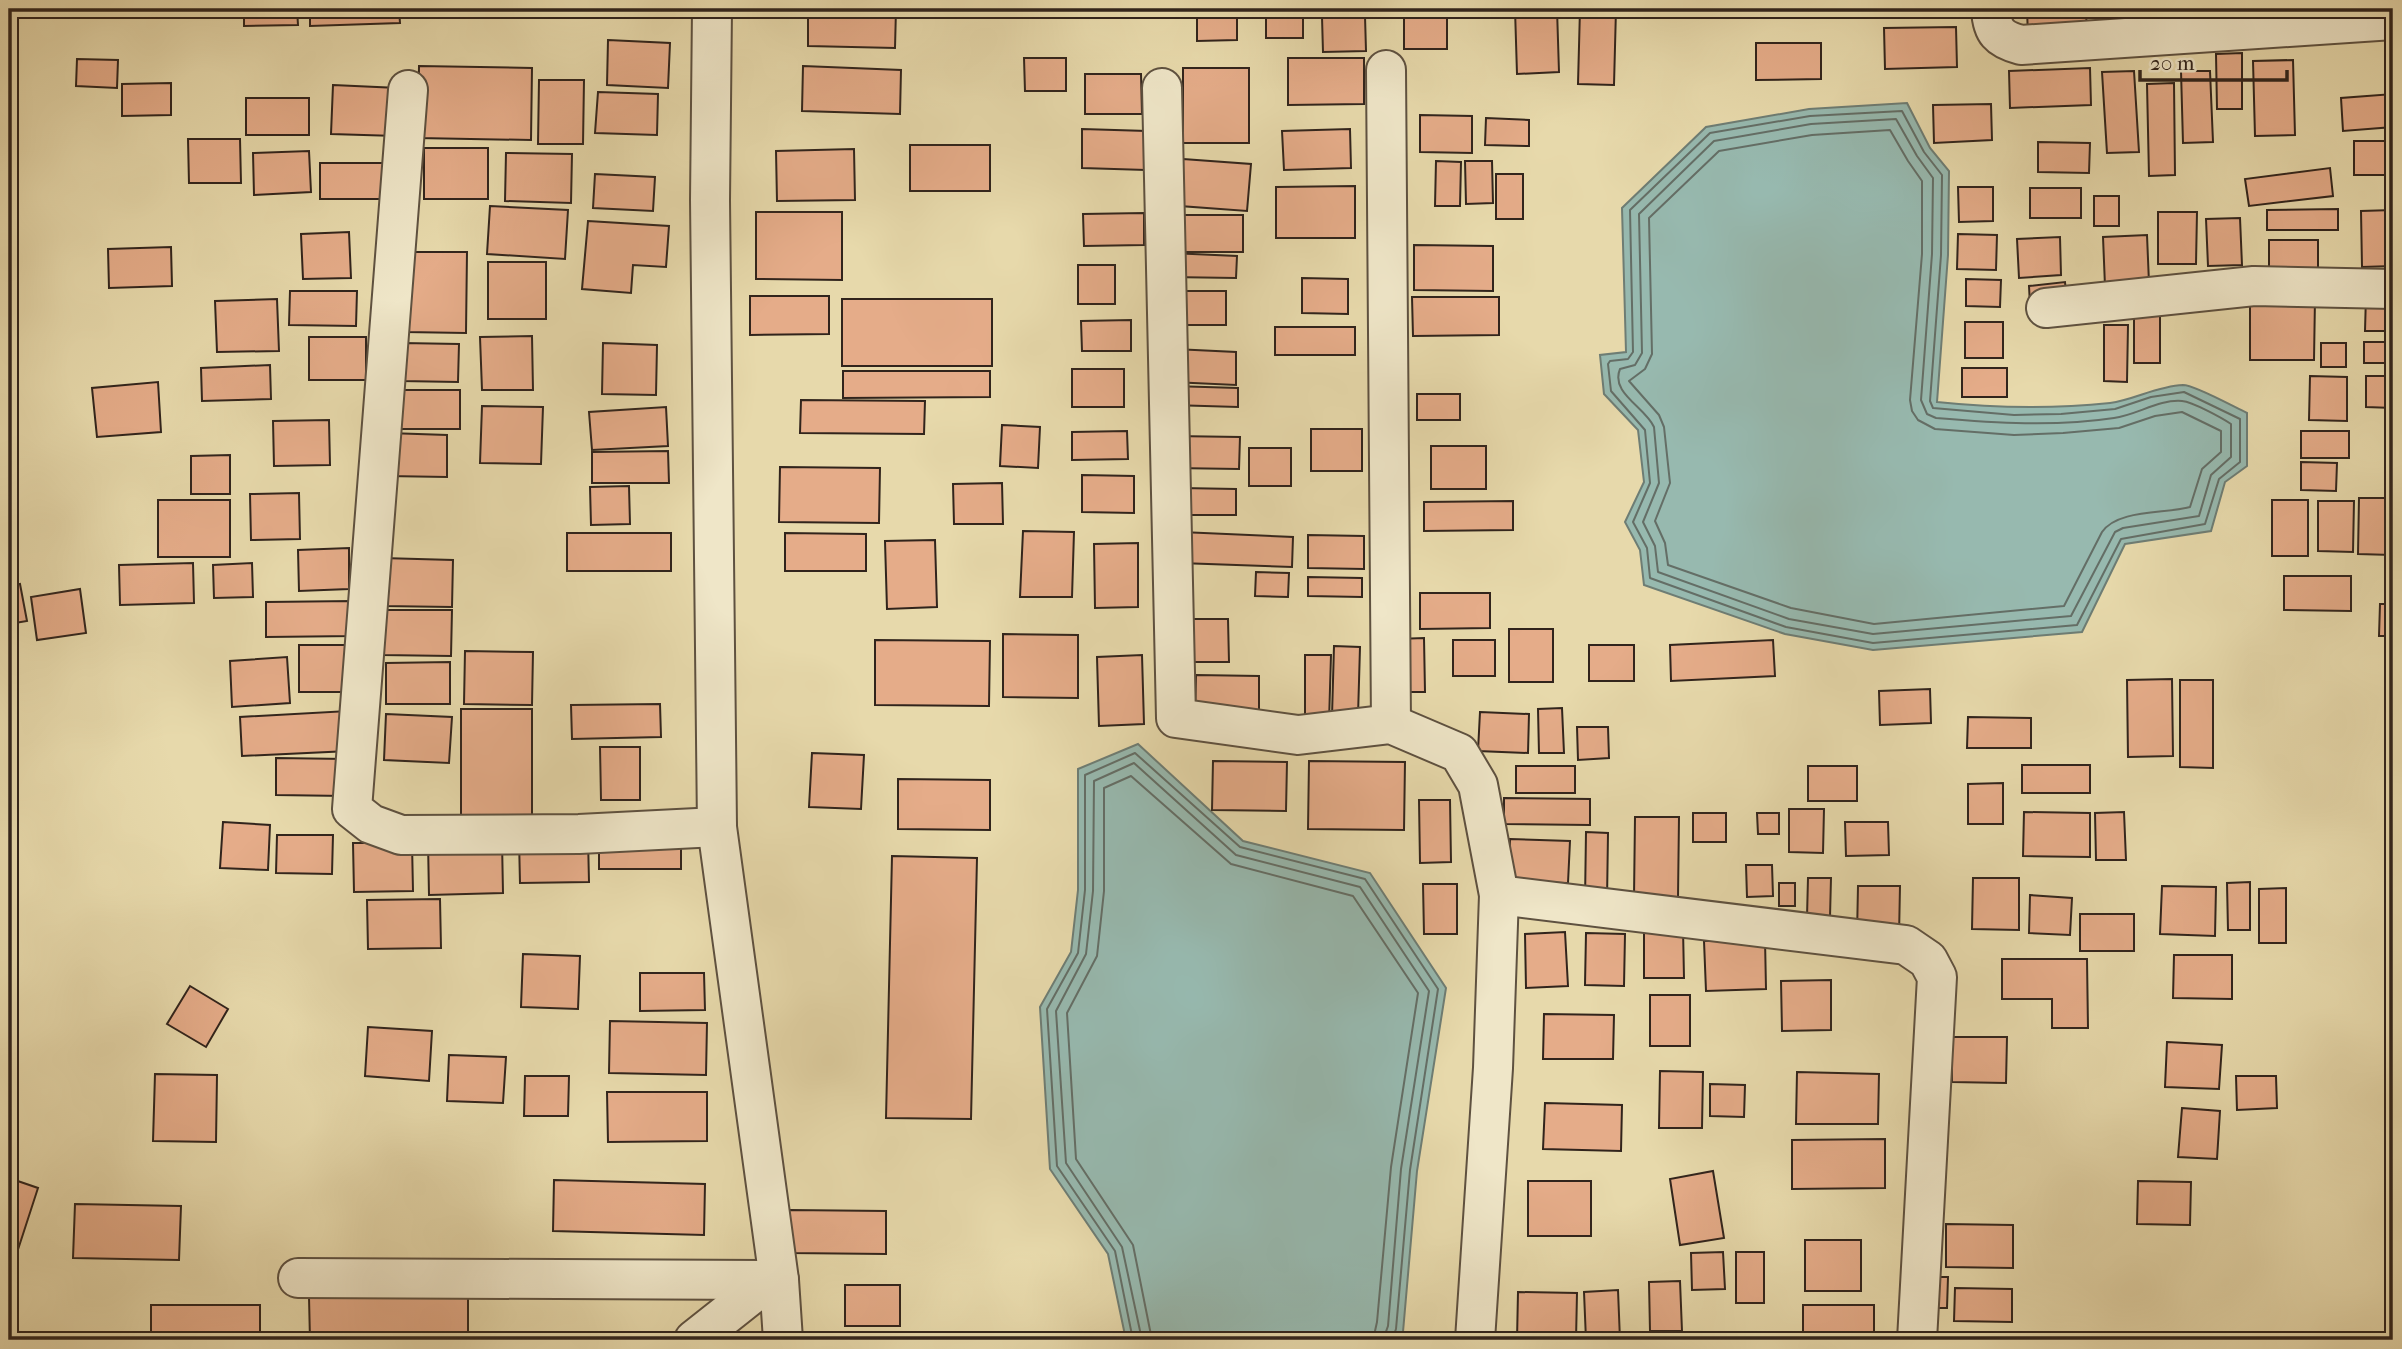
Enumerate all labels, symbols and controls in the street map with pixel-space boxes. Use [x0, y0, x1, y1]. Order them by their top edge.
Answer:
scale bar [2140, 38, 2286, 82]
text: 20 m [2150, 51, 2195, 75]

